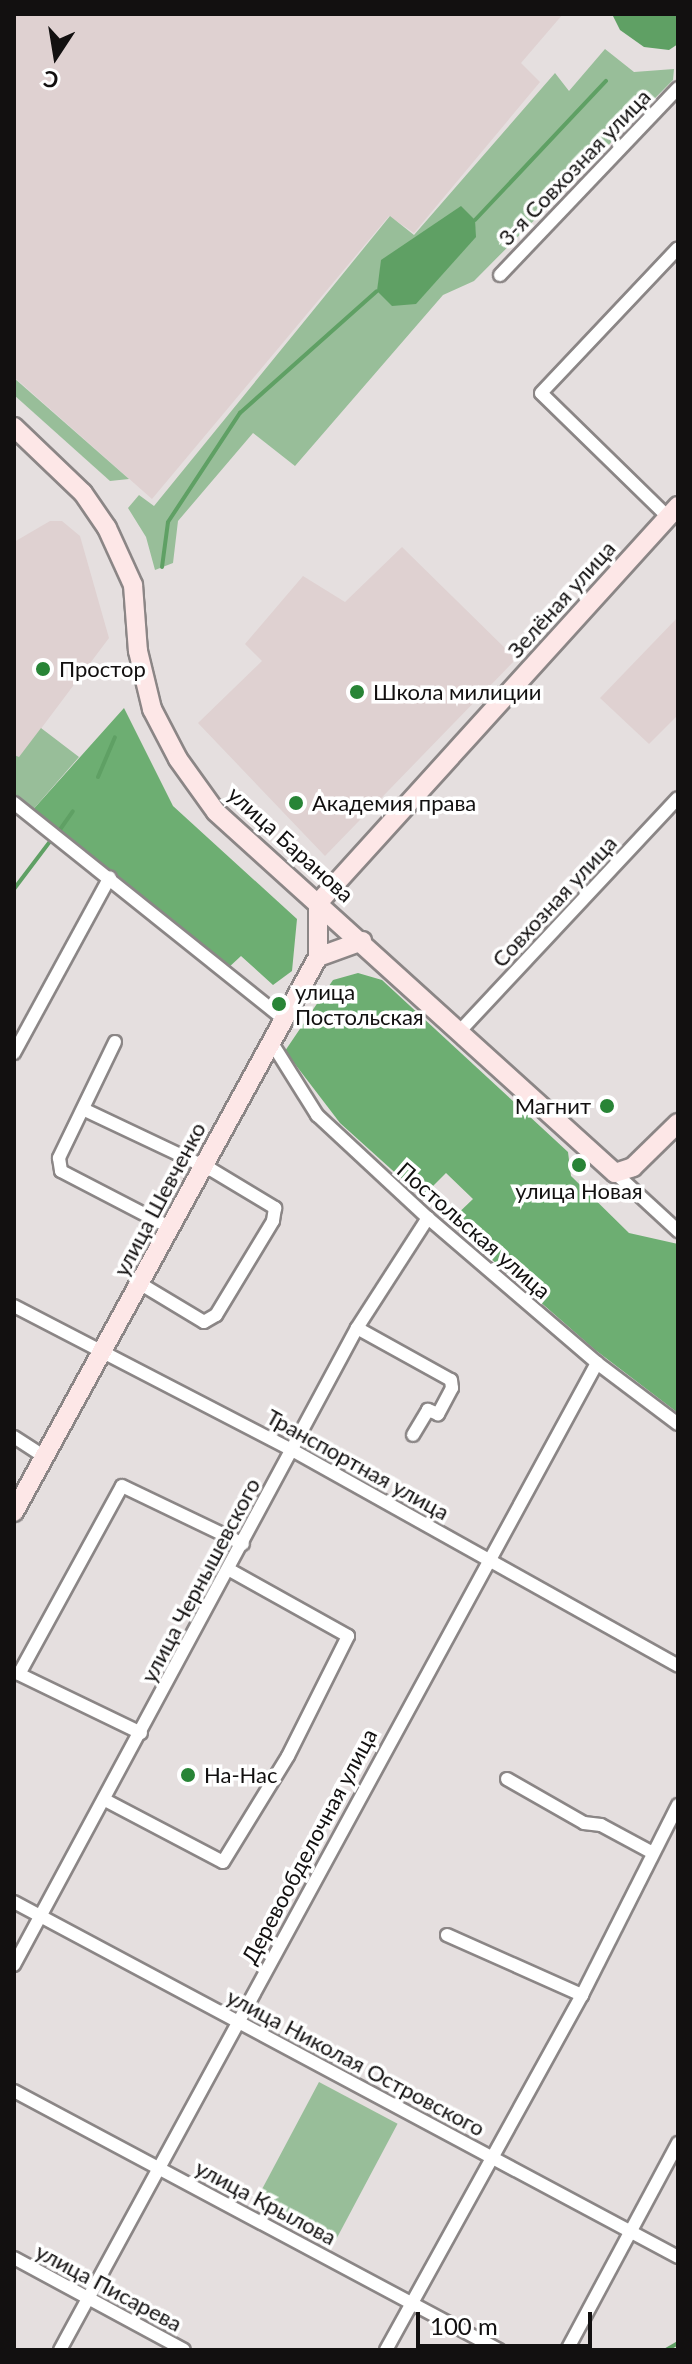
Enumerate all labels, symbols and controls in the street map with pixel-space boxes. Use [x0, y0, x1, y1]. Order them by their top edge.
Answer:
north arrow [16, 16, 96, 96]
text: С [41, 65, 61, 95]
street label: 3-я Совхозная улица [492, 83, 656, 251]
street label: Зелёная улица [502, 535, 620, 663]
place label: Простор [59, 656, 146, 682]
marker: Простор [34, 660, 52, 678]
place label: Школа милиции [373, 679, 541, 705]
marker: Школа милиции [348, 683, 366, 701]
street label: улица Баранова [223, 781, 359, 907]
place label: Академия права [312, 790, 476, 816]
marker: Академия права [287, 794, 305, 812]
street label: Совхозная улица [486, 830, 622, 972]
place label: улица Постольская [295, 978, 424, 1030]
marker: улица Постольская [270, 995, 288, 1013]
place label: Магнит [515, 1093, 591, 1119]
marker: Магнит [598, 1097, 616, 1115]
street label: улица Шевченко [107, 1118, 211, 1280]
street label: Постольская улица [392, 1156, 556, 1304]
marker: улица Новая [570, 1156, 588, 1174]
place label: улица Новая [515, 1178, 643, 1204]
street label: Транспортная улица [262, 1403, 454, 1525]
street label: улица Чернышевского [135, 1473, 265, 1687]
street label: Деревообделочная улица [236, 1724, 382, 1968]
place label: На-Нас [204, 1762, 278, 1788]
marker: На-Нас [179, 1766, 197, 1784]
street label: улица Николая Островского [223, 1983, 489, 2141]
street label: улица Крылова [191, 2154, 341, 2250]
street label: улица Писарева [31, 2237, 187, 2337]
scale bar [420, 2296, 596, 2346]
text: 100 m [430, 2311, 498, 2340]

